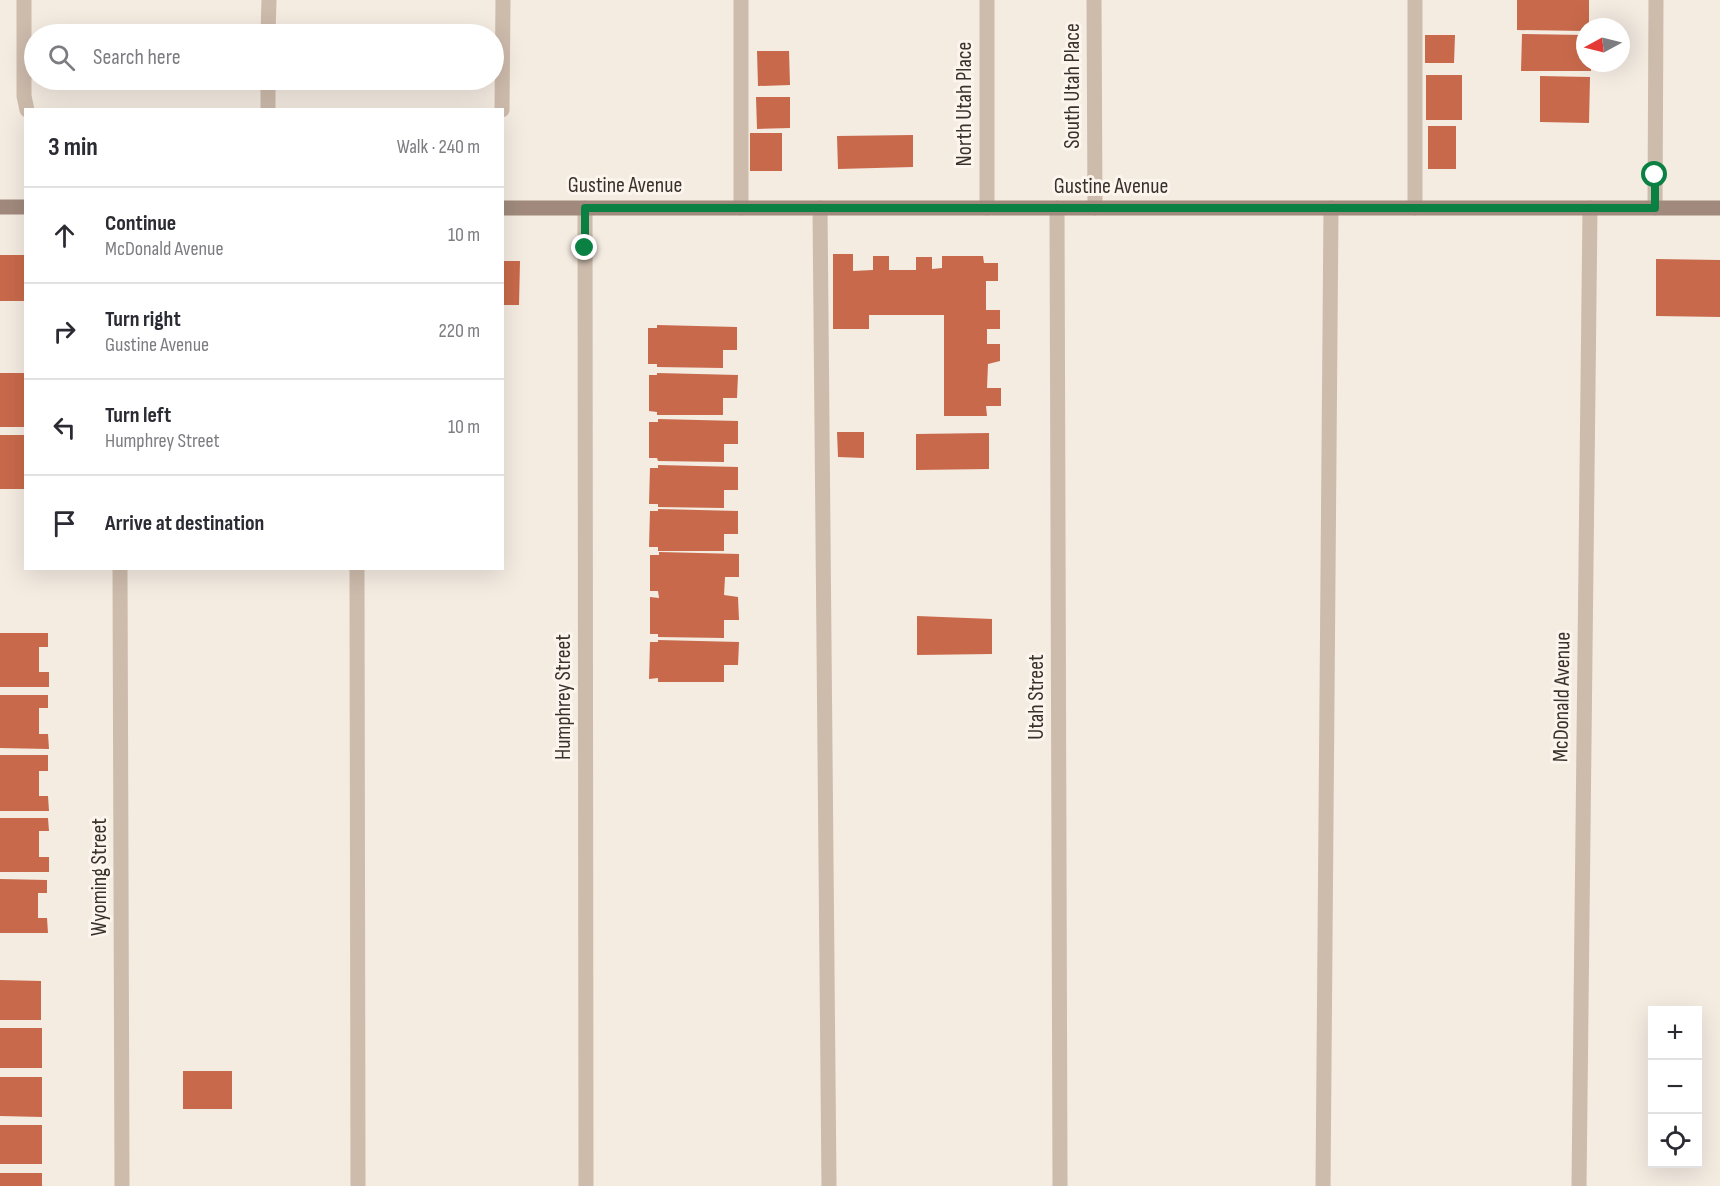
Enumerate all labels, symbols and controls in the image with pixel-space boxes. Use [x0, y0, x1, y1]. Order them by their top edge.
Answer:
north arrow [1576, 18, 1630, 72]
street label: South Utah Place [1059, 23, 1086, 149]
search box [24, 24, 504, 90]
icon: search [45, 41, 78, 74]
street label: North Utah Place [951, 42, 978, 166]
text: Search here [93, 44, 180, 71]
text: 3 min [48, 132, 98, 163]
text: Walk · 240 m [397, 135, 480, 159]
route start [1641, 161, 1667, 187]
street label: Gustine Avenue [568, 172, 682, 199]
street label: Gustine Avenue [1054, 173, 1168, 200]
text: Continue [105, 210, 176, 237]
icon: ahead [48, 219, 81, 252]
text: 10 m [448, 223, 480, 247]
route end [571, 234, 597, 260]
text: McDonald Avenue [105, 237, 223, 261]
text: Turn right [105, 306, 181, 333]
icon: right [48, 315, 81, 348]
text: 220 m [439, 319, 480, 343]
text: Gustine Avenue [105, 333, 209, 357]
text: Turn left [105, 402, 171, 429]
icon: left [48, 411, 81, 444]
text: 10 m [448, 415, 480, 439]
text: Humphrey Street [105, 429, 220, 453]
icon: arrive [48, 507, 81, 540]
text: Arrive at destination [105, 510, 264, 537]
street label: McDonald Avenue [1547, 632, 1577, 762]
street label: Humphrey Street [550, 634, 577, 760]
street label: Utah Street [1023, 654, 1050, 740]
street label: Wyoming Street [86, 818, 113, 936]
map controls [1648, 1006, 1702, 1168]
button: + [1648, 1006, 1702, 1060]
button: − [1648, 1060, 1702, 1114]
button: locate [1648, 1114, 1702, 1168]

